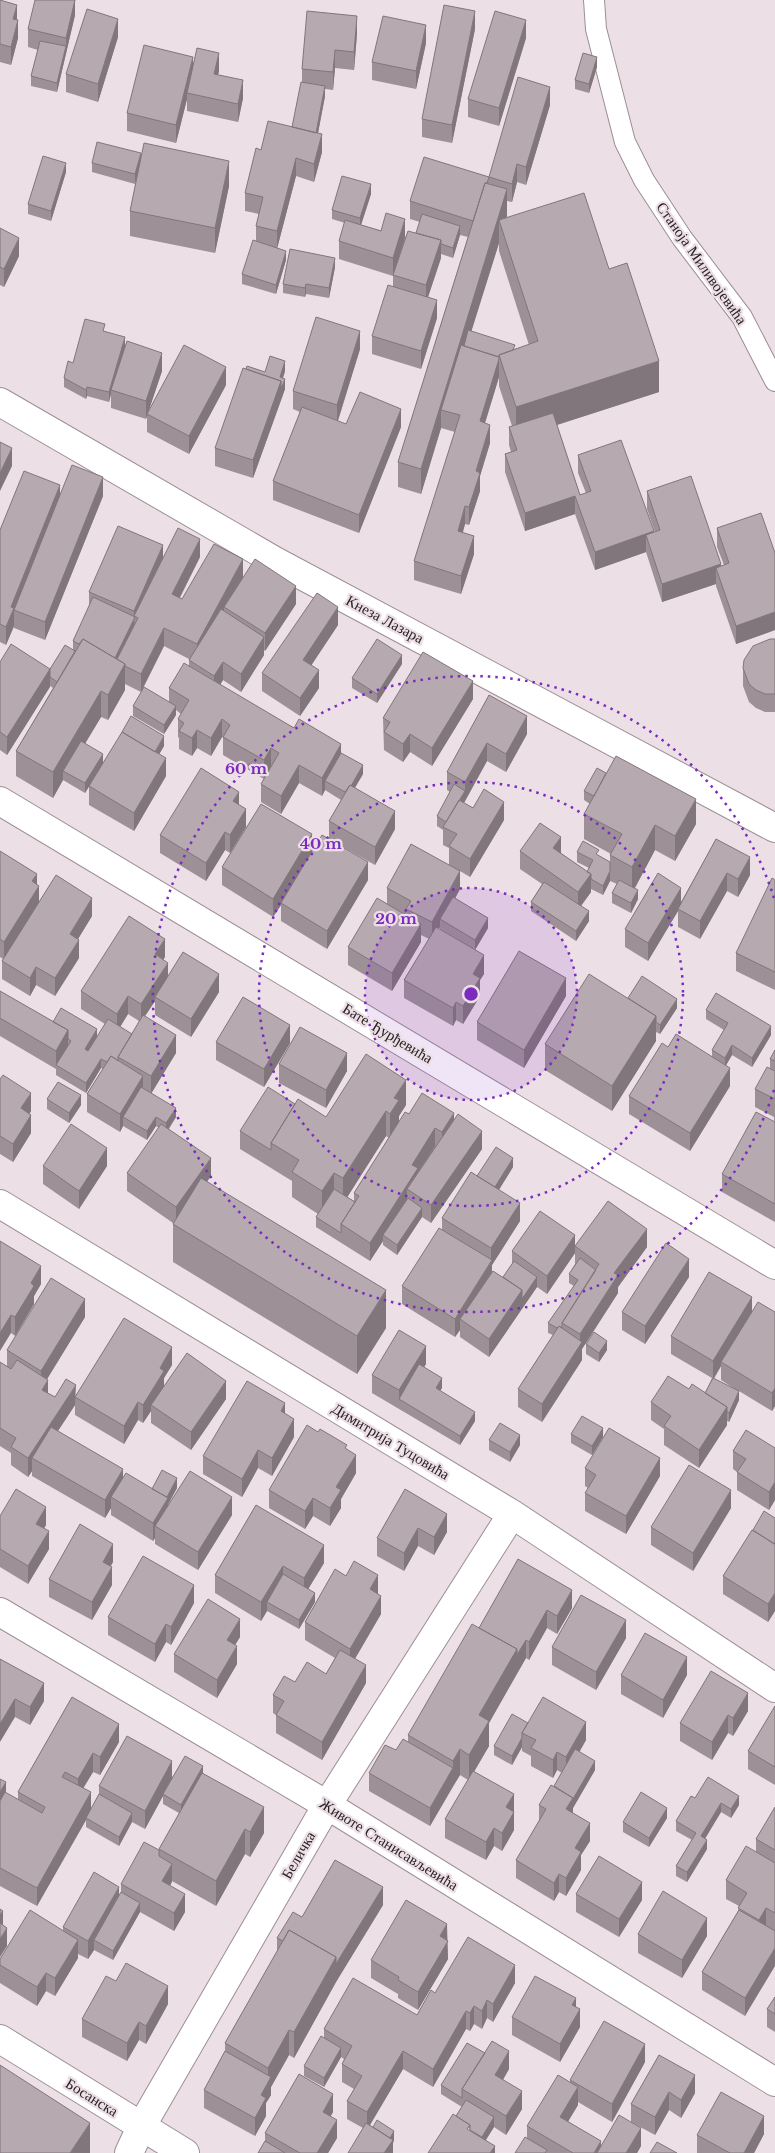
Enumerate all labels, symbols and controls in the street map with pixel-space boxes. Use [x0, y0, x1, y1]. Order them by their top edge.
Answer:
street label: Станоја Миливојевића [653, 198, 752, 328]
street label: Кнеза Лазара [343, 591, 427, 648]
text: 60 m [225, 759, 267, 778]
text: 40 m [300, 834, 342, 853]
text: 20 m [375, 909, 417, 928]
centre of rings [462, 985, 480, 1003]
street label: Бате Ђурђевића [339, 999, 437, 1068]
street label: Димитрија Туцовића [329, 1398, 454, 1484]
street label: Животе Станисављевића [316, 1794, 462, 1895]
street label: Беличка [277, 1827, 319, 1882]
street label: Босанска [62, 2073, 122, 2121]

